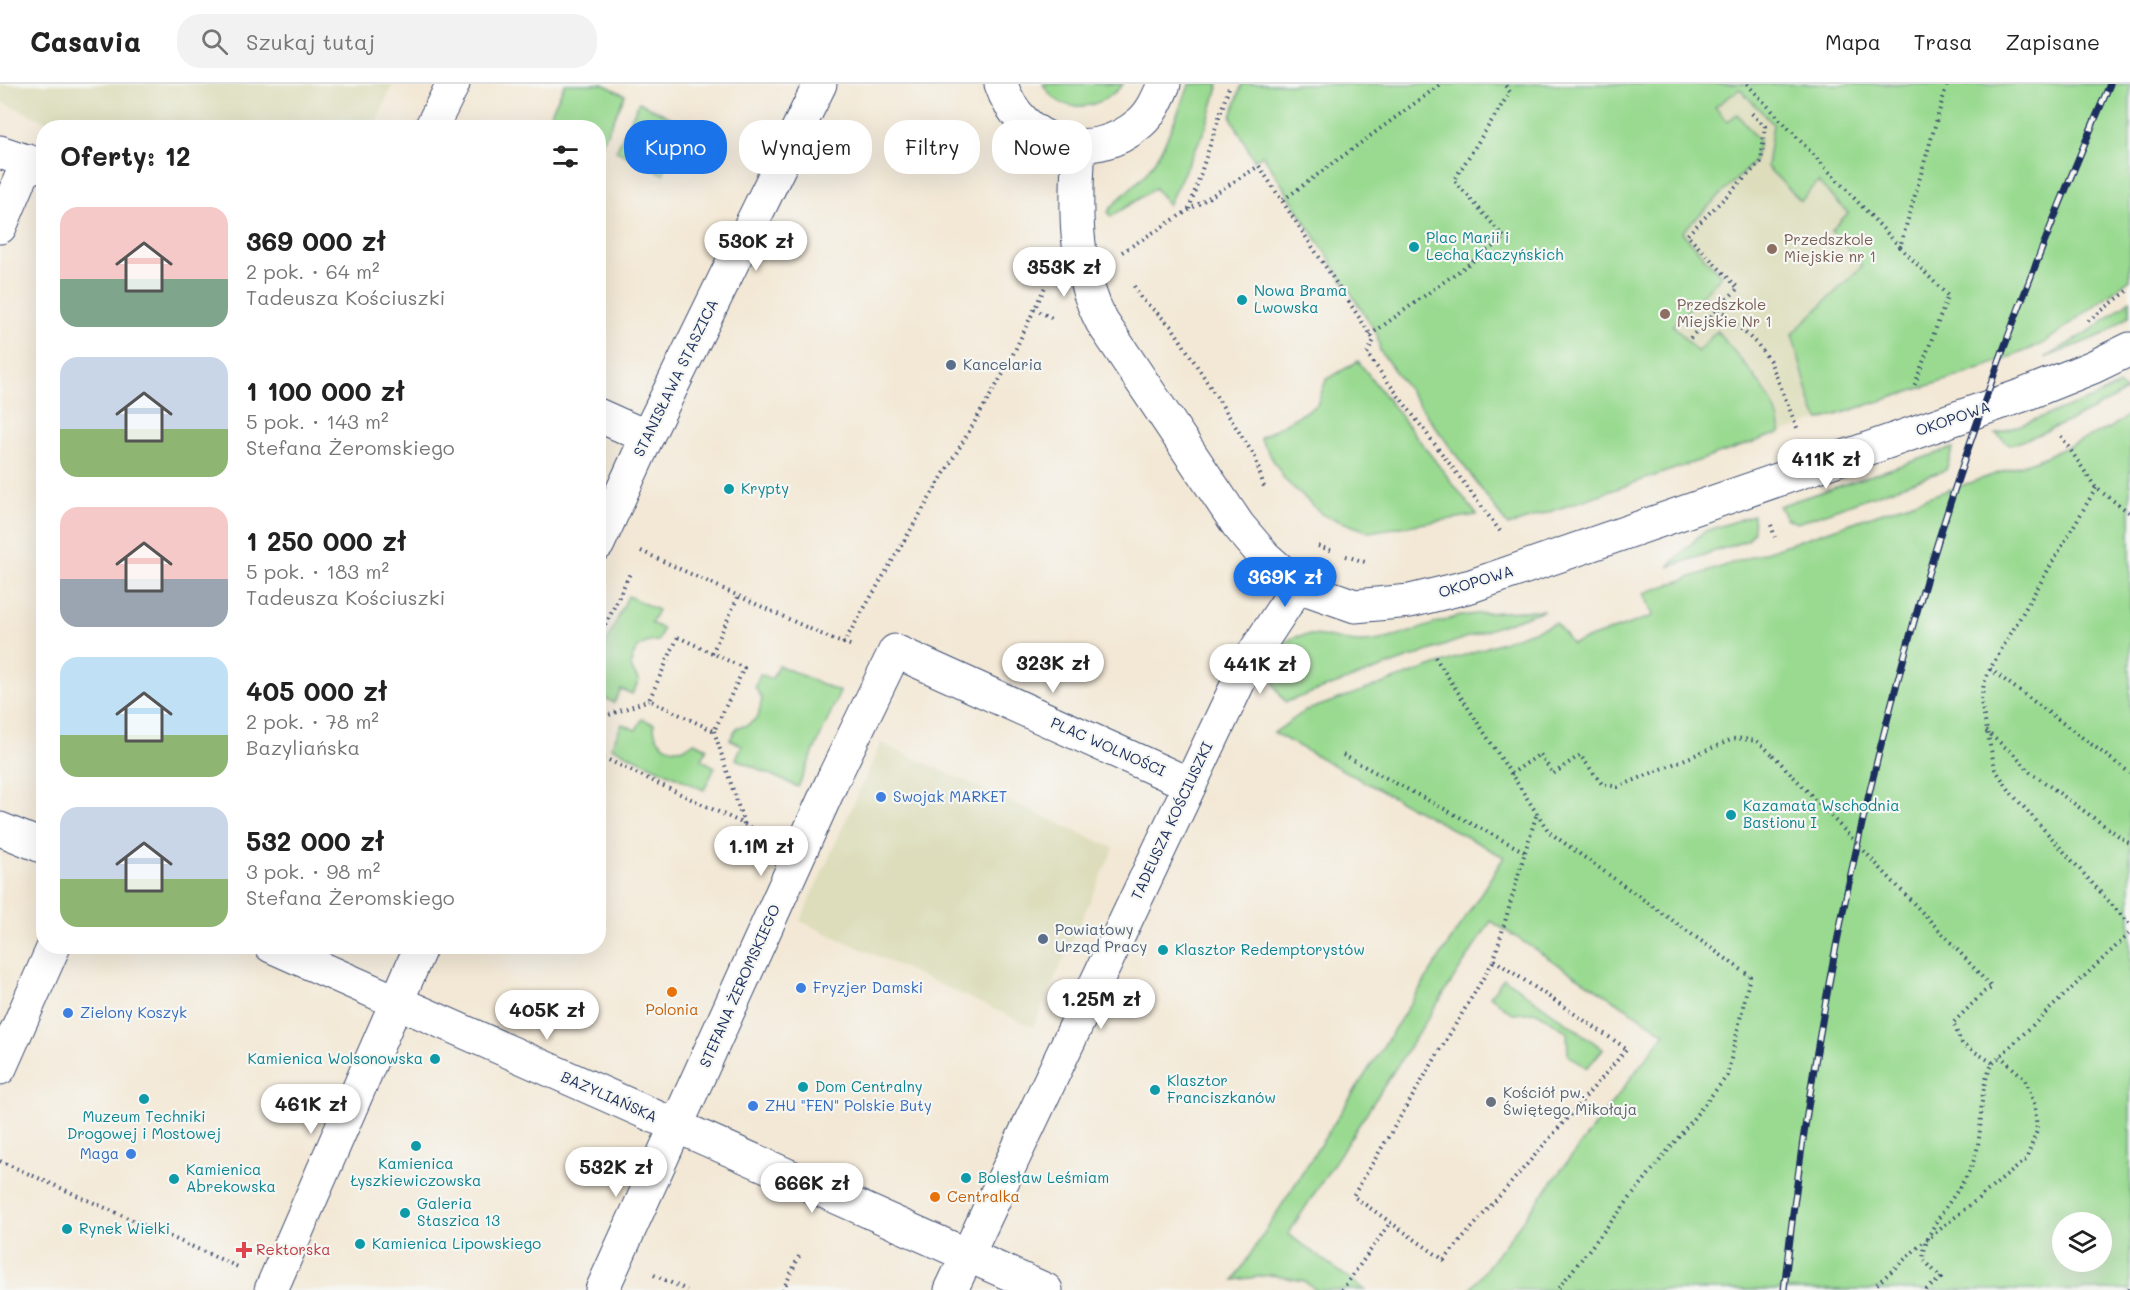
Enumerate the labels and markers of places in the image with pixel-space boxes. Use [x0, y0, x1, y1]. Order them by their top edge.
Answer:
pin: 530K zł [701, 221, 811, 272]
place label: Plac Marii i Lecha Kaczyńskich [1426, 227, 1563, 264]
place label: Przedszkole Miejskie nr 1 [1784, 229, 1876, 266]
marker: Plac Marii i Lecha Kaczyńskich [1407, 240, 1421, 254]
marker: Przedszkole Miejskie nr 1 [1765, 242, 1779, 256]
pin: 353K zł [1009, 247, 1119, 298]
place label: Nowa Brama Lwowska [1254, 280, 1347, 317]
marker: Nowa Brama Lwowska [1235, 293, 1249, 307]
place label: Przedszkole Miejskie Nr 1 [1677, 294, 1772, 331]
marker: Przedszkole Miejskie Nr 1 [1658, 307, 1672, 321]
place label: Kancelaria [963, 354, 1042, 374]
marker: Kancelaria [944, 358, 958, 372]
pin: 411K zł [1771, 439, 1881, 490]
place label: Krypty [741, 478, 789, 498]
marker: Krypty [722, 482, 736, 496]
pin: 369K zł [1230, 557, 1340, 608]
pin: 323K zł [998, 643, 1108, 694]
pin: 441K zł [1205, 644, 1315, 695]
place label: Swojak MARKET [893, 786, 1007, 806]
marker: Swojak MARKET [874, 790, 888, 804]
place label: Kazamata Wschodnia Bastionu I [1743, 795, 1900, 832]
marker: Kazamata Wschodnia Bastionu I [1724, 808, 1738, 822]
pin: 1.1M zł [706, 826, 816, 877]
place label: Powiatowy Urząd Pracy [1055, 919, 1147, 956]
marker: Powiatowy Urząd Pracy [1036, 932, 1050, 946]
place label: Klasztor Redemptorystów [1175, 939, 1365, 959]
marker: Klasztor Redemptorystów [1156, 943, 1170, 957]
place label: Fryzjer Damski [813, 977, 923, 997]
pin: 1.25M zł [1039, 979, 1163, 1030]
marker: Fryzjer Damski [794, 981, 808, 995]
marker: Polonia [665, 985, 679, 999]
pin: 405K zł [492, 990, 602, 1041]
place label: Polonia [646, 999, 698, 1019]
place label: Zielony Koszyk [80, 1002, 187, 1022]
marker: Zielony Koszyk [61, 1006, 75, 1020]
place label: Kamienica Wolsonowska [247, 1048, 423, 1068]
marker: Kamienica Wolsonowska [428, 1052, 442, 1066]
place label: Klasztor Franciszkanów [1167, 1070, 1276, 1107]
place label: Dom Centralny [815, 1076, 923, 1096]
marker: Dom Centralny [796, 1080, 810, 1094]
place label: Kościół pw. Świętego Mikołaja [1503, 1082, 1637, 1119]
marker: Klasztor Franciszkanów [1148, 1083, 1162, 1097]
pin: 461K zł [256, 1084, 366, 1135]
marker: Muzeum Techniki Drogowej i Mostowej [137, 1092, 151, 1106]
place label: ZHU "FEN" Polskie Buty [765, 1095, 932, 1115]
marker: Kościół pw. Świętego Mikołaja [1484, 1095, 1498, 1109]
marker: ZHU "FEN" Polskie Buty [746, 1099, 760, 1113]
place label: Muzeum Techniki Drogowej i Mostowej [67, 1106, 221, 1143]
marker: Kamienica Łyszkiewiczowska [409, 1139, 423, 1153]
place label: Maga [80, 1143, 119, 1163]
marker: Maga [124, 1147, 138, 1161]
pin: 532K zł [561, 1147, 671, 1198]
place label: Kamienica Łyszkiewiczowska [351, 1153, 481, 1190]
place label: Kamienica Abrekowska [186, 1159, 276, 1196]
pin: 666K zł [757, 1163, 867, 1214]
place label: Bolesław Leśmiam [978, 1167, 1109, 1187]
marker: Bolesław Leśmiam [959, 1171, 973, 1185]
marker: Kamienica Abrekowska [167, 1172, 181, 1186]
place label: Centralka [947, 1186, 1020, 1206]
marker: Centralka [928, 1190, 942, 1204]
place label: Galeria Staszica 13 [417, 1193, 500, 1230]
marker: Galeria Staszica 13 [398, 1206, 412, 1220]
place label: Rynek Wielki [79, 1218, 170, 1238]
marker: Rynek Wielki [60, 1222, 74, 1236]
place label: Kamienica Lipowskiego [372, 1233, 541, 1253]
marker: Kamienica Lipowskiego [353, 1237, 367, 1251]
place label: Rektorska [256, 1239, 331, 1259]
marker: Rektorska [237, 1243, 251, 1257]

